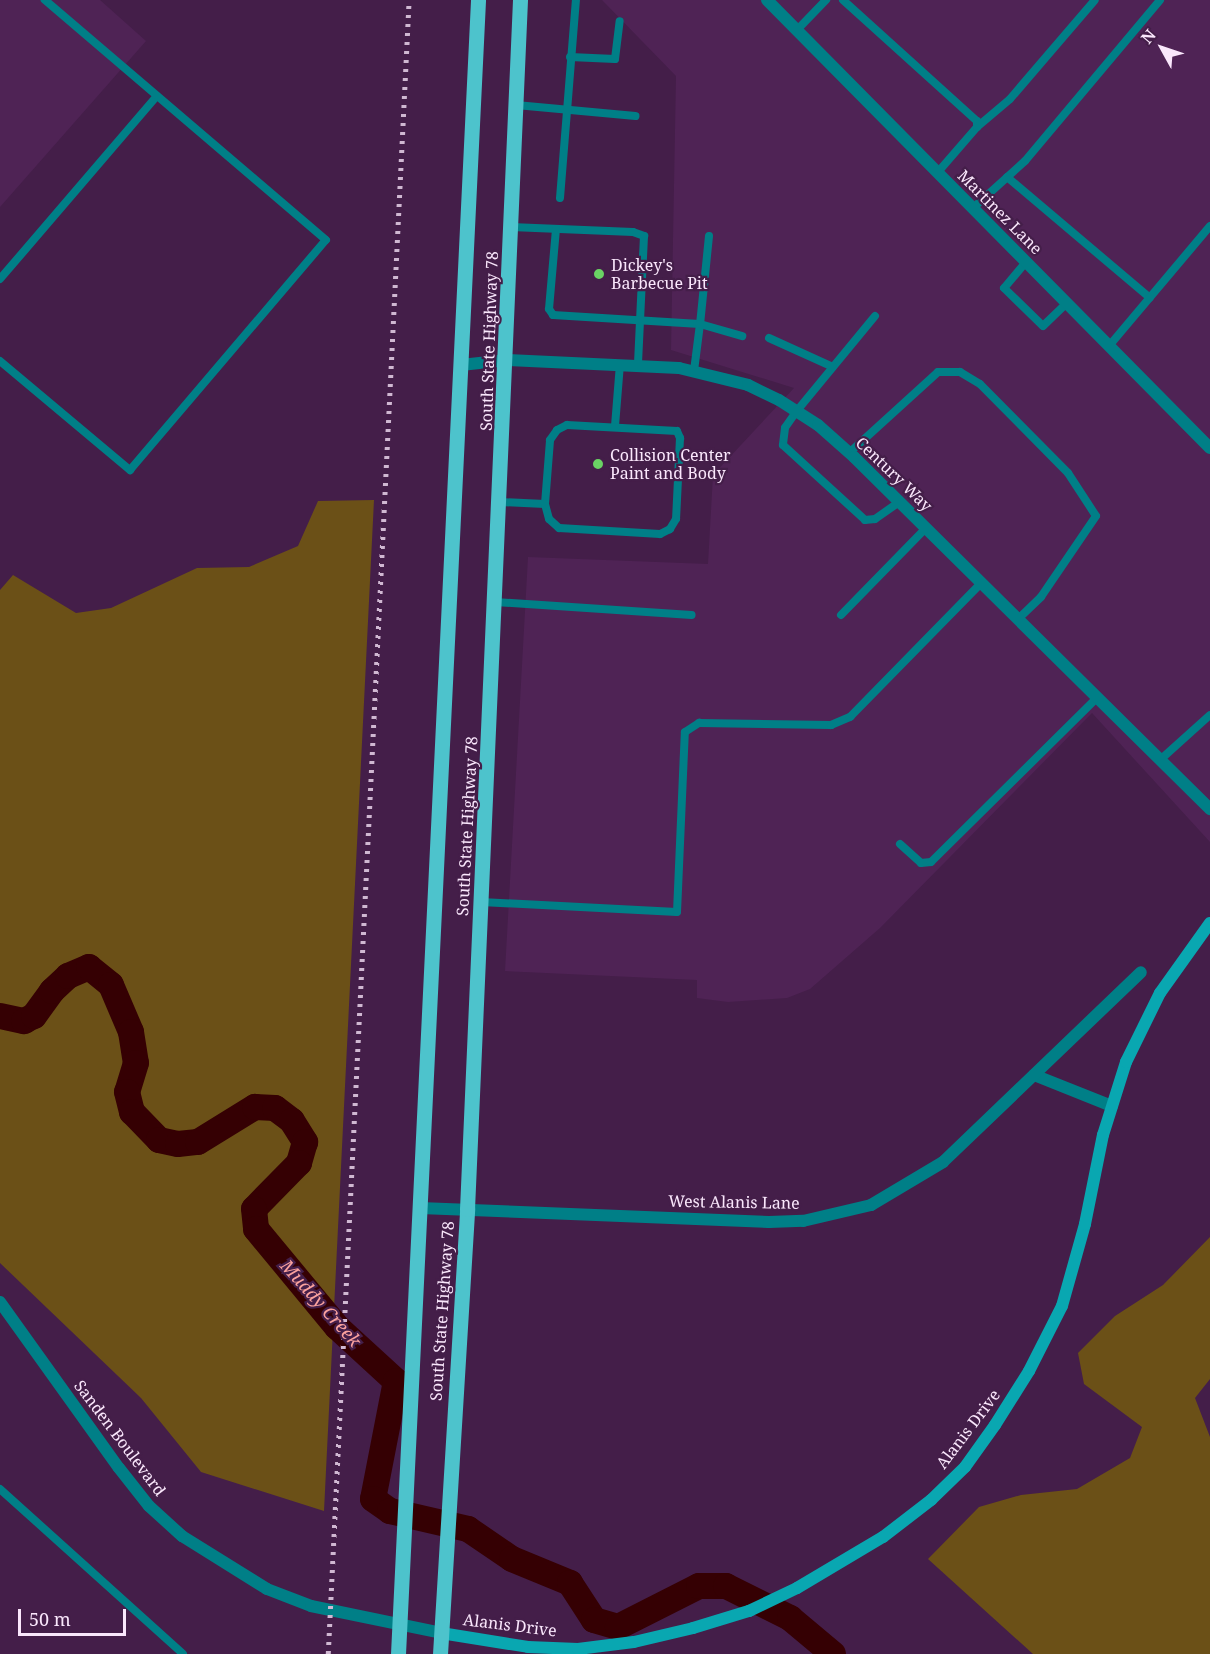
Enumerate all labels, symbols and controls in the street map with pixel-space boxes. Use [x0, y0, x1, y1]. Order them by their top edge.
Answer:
north arrow [1132, 18, 1192, 78]
text: N [1136, 25, 1161, 48]
street label: Martinez Lane [954, 166, 1046, 258]
street label: South State Highway 78 [476, 251, 502, 431]
place label: Dickey's Barbecue Pit [611, 255, 708, 293]
marker: Dickey's Barbecue Pit [592, 267, 606, 281]
street label: Century Way [852, 433, 936, 515]
place label: Collision Center Paint and Body [610, 445, 731, 483]
marker: Collision Center Paint and Body [591, 457, 605, 471]
street label: South State Highway 78 [453, 736, 481, 916]
street label: West Alanis Lane [668, 1191, 800, 1213]
street label: South State Highway 78 [426, 1221, 458, 1401]
water label: Muddy Creek [276, 1255, 366, 1351]
street label: Sanden Boulevard [70, 1376, 170, 1500]
street label: Alanis Drive [932, 1386, 1004, 1472]
scale bar [21, 1597, 129, 1635]
text: 50 m [29, 1607, 71, 1631]
street label: Alanis Drive [462, 1610, 558, 1640]

